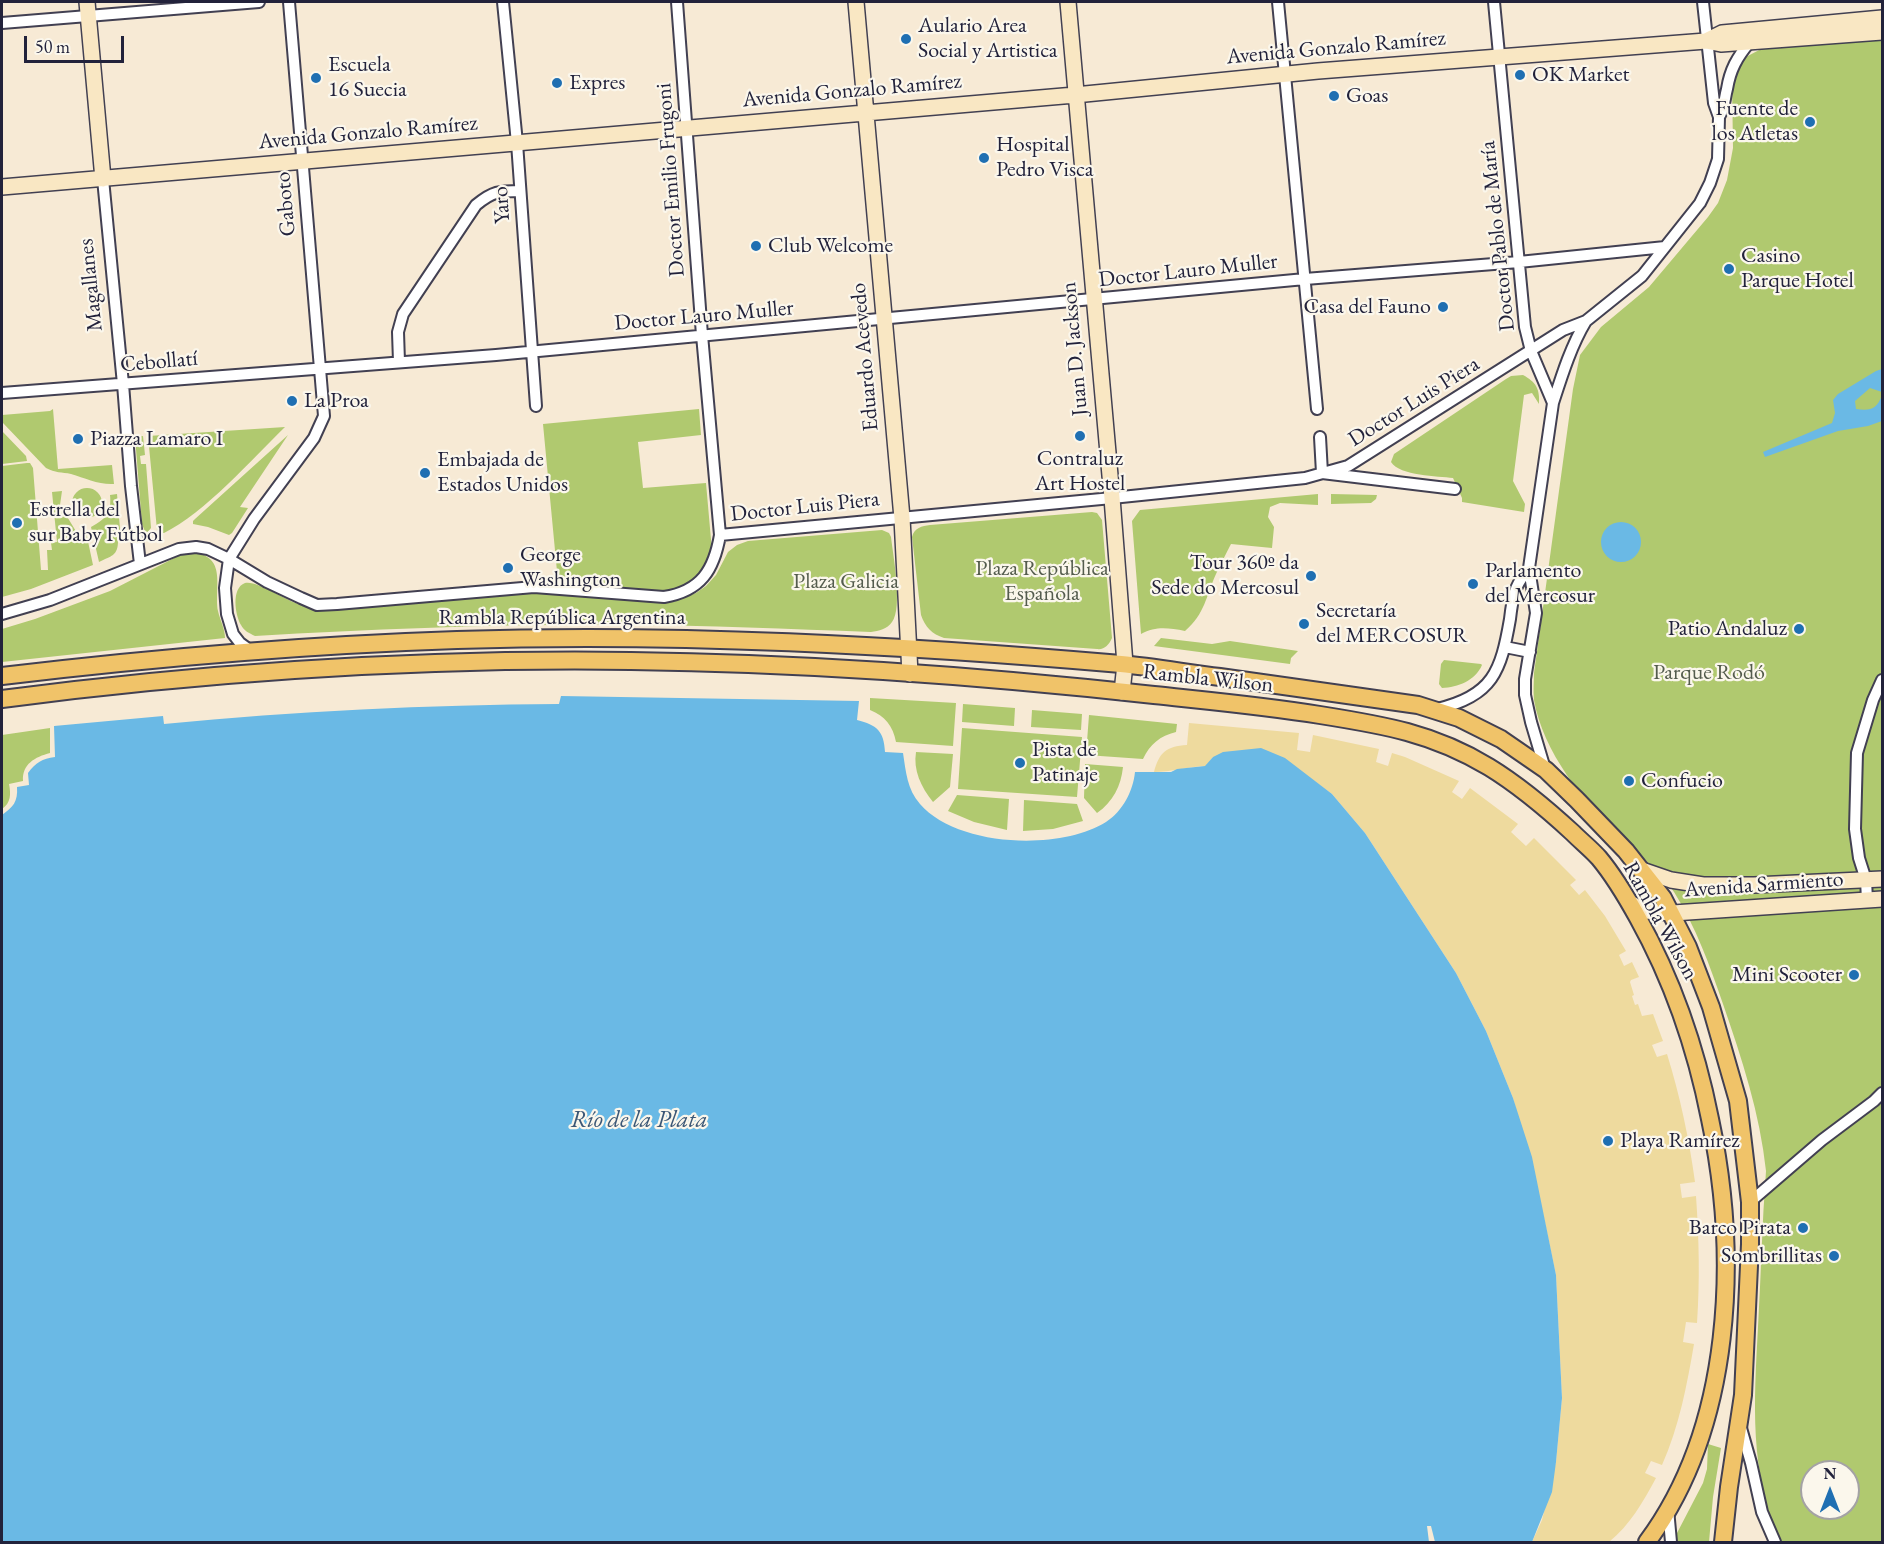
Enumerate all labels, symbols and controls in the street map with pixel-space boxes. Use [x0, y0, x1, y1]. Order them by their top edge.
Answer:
place label: Aulario Area Social y Artistica [918, 13, 1058, 64]
scale bar [27, 24, 128, 62]
street label: Avenida Gonzalo Ramírez [1225, 25, 1447, 71]
marker: Aulario Area Social y Artistica [899, 32, 913, 46]
text: 50 m [35, 35, 70, 58]
place label: Escuela 16 Suecia [328, 52, 407, 104]
place label: OK Market [1532, 62, 1629, 88]
street label: Avenida Gonzalo Ramírez [741, 68, 963, 114]
marker: OK Market [1513, 68, 1527, 82]
place label: Expres [569, 70, 625, 96]
marker: Escuela 16 Suecia [309, 71, 323, 85]
marker: Expres [550, 76, 564, 90]
street label: Doctor Emilio Frugoni [651, 82, 691, 278]
place label: Goas [1346, 83, 1388, 109]
marker: Goas [1327, 89, 1341, 103]
place label: Fuente de los Atletas [1712, 96, 1798, 148]
street label: Avenida Gonzalo Ramírez [257, 110, 479, 156]
marker: Fuente de los Atletas [1803, 115, 1817, 129]
place label: Hospital Pedro Visca [996, 132, 1093, 184]
street label: Doctor Pablo de María [1475, 140, 1521, 332]
marker: Hospital Pedro Visca [977, 151, 991, 165]
street label: Gaboto [270, 171, 302, 237]
street label: Yaro [488, 185, 516, 225]
place label: Club Welcome [768, 233, 893, 259]
street label: Magallanes [73, 237, 109, 333]
marker: Club Welcome [749, 239, 763, 253]
place label: Casino Parque Hotel [1741, 243, 1854, 294]
street label: Doctor Lauro Muller [1097, 248, 1279, 294]
marker: Casino Parque Hotel [1722, 262, 1736, 276]
street label: Juan D. Jackson [1056, 281, 1094, 417]
street label: Eduardo Acevedo [845, 282, 885, 432]
place label: Casa del Fauno [1303, 294, 1431, 320]
street label: Doctor Lauro Muller [613, 295, 795, 337]
marker: Casa del Fauno [1436, 300, 1450, 314]
street label: Cebollatí [119, 345, 199, 379]
street label: Doctor Luis Piera [1344, 351, 1484, 453]
place label: La Proa [304, 388, 369, 414]
marker: La Proa [285, 394, 299, 408]
place label: Piazza Lamaro I [90, 426, 223, 452]
marker: Contraluz Art Hostel [1073, 429, 1087, 443]
marker: Piazza Lamaro I [71, 432, 85, 446]
place label: Contraluz Art Hostel [1035, 446, 1125, 498]
place label: Embajada de Estados Unidos [437, 447, 568, 499]
marker: Embajada de Estados Unidos [418, 466, 432, 480]
street label: Doctor Luis Piera [729, 486, 881, 528]
place label: Estrella del sur Baby Fútbol [29, 497, 163, 548]
marker: Estrella del sur Baby Fútbol [10, 516, 24, 530]
place label: George Washington [520, 542, 621, 594]
place label: Tour 360º da Sede do Mercosul [1151, 550, 1299, 602]
park label: Plaza República Española [975, 556, 1109, 608]
place label: Parlamento del Mercosur [1485, 558, 1595, 610]
marker: George Washington [501, 561, 515, 575]
park label: Plaza Galicia [793, 569, 899, 595]
marker: Tour 360º da Sede do Mercosul [1304, 569, 1318, 583]
marker: Parlamento del Mercosur [1466, 577, 1480, 591]
place label: Secretaría del MERCOSUR [1316, 598, 1468, 650]
street label: Rambla República Argentina [439, 605, 685, 631]
place label: Patio Andaluz [1668, 616, 1787, 642]
marker: Secretaría del MERCOSUR [1297, 617, 1311, 631]
marker: Patio Andaluz [1792, 622, 1806, 636]
street label: Rambla Wilson [1141, 659, 1275, 699]
park label: Parque Rodó [1653, 660, 1765, 686]
place label: Pista de Patinaje [1032, 737, 1098, 788]
marker: Pista de Patinaje [1013, 756, 1027, 770]
place label: Confucio [1641, 768, 1723, 794]
marker: Confucio [1622, 774, 1636, 788]
street label: Rambla Wilson [1617, 857, 1703, 985]
street label: Avenida Sarmiento [1684, 866, 1844, 904]
place label: Mini Scooter [1732, 962, 1842, 988]
marker: Mini Scooter [1847, 968, 1861, 982]
water label: Río de la Plata [571, 1106, 707, 1134]
place label: Playa Ramírez [1620, 1128, 1740, 1154]
marker: Playa Ramírez [1601, 1134, 1615, 1148]
place label: Barco Pirata [1689, 1215, 1791, 1241]
marker: Barco Pirata [1796, 1221, 1810, 1235]
place label: Sombrillitas [1721, 1243, 1822, 1269]
marker: Sombrillitas [1827, 1249, 1841, 1263]
north arrow [1800, 1460, 1860, 1520]
text: N [1824, 1463, 1836, 1484]

